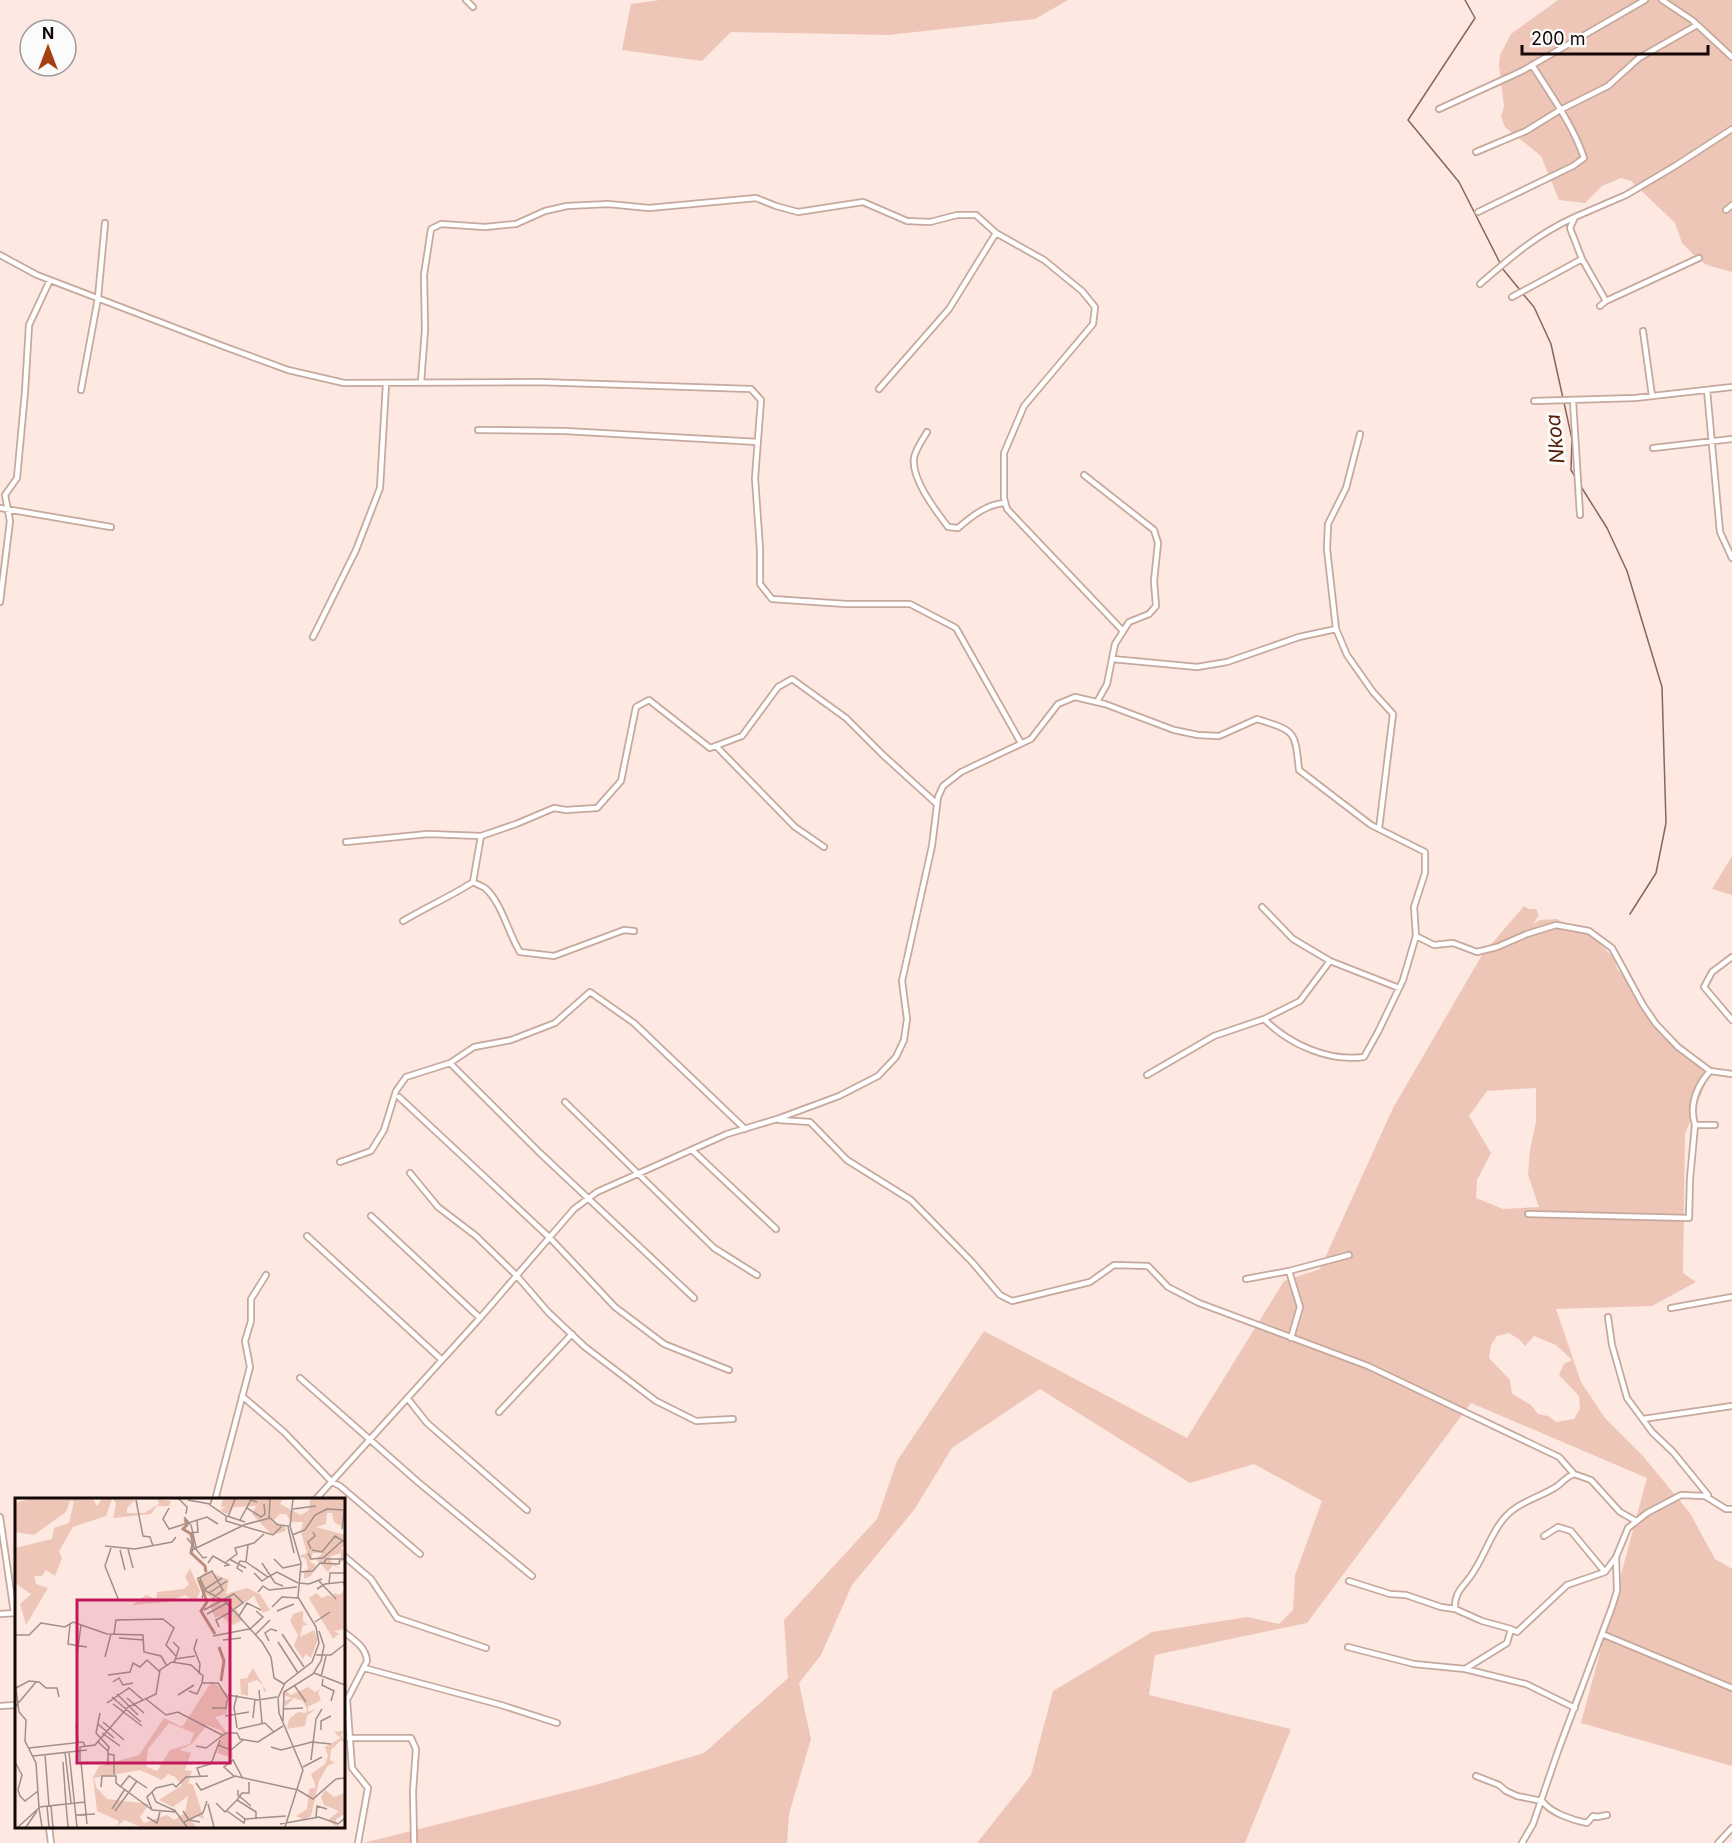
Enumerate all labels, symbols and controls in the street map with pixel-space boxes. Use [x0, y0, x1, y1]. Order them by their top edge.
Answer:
north arrow [18, 18, 78, 78]
scale bar [1522, 18, 1708, 56]
text: N [42, 23, 54, 43]
text: 200 m [1531, 28, 1586, 49]
water label: Nkoa [1540, 413, 1570, 465]
inset map [15, 1498, 345, 1828]

